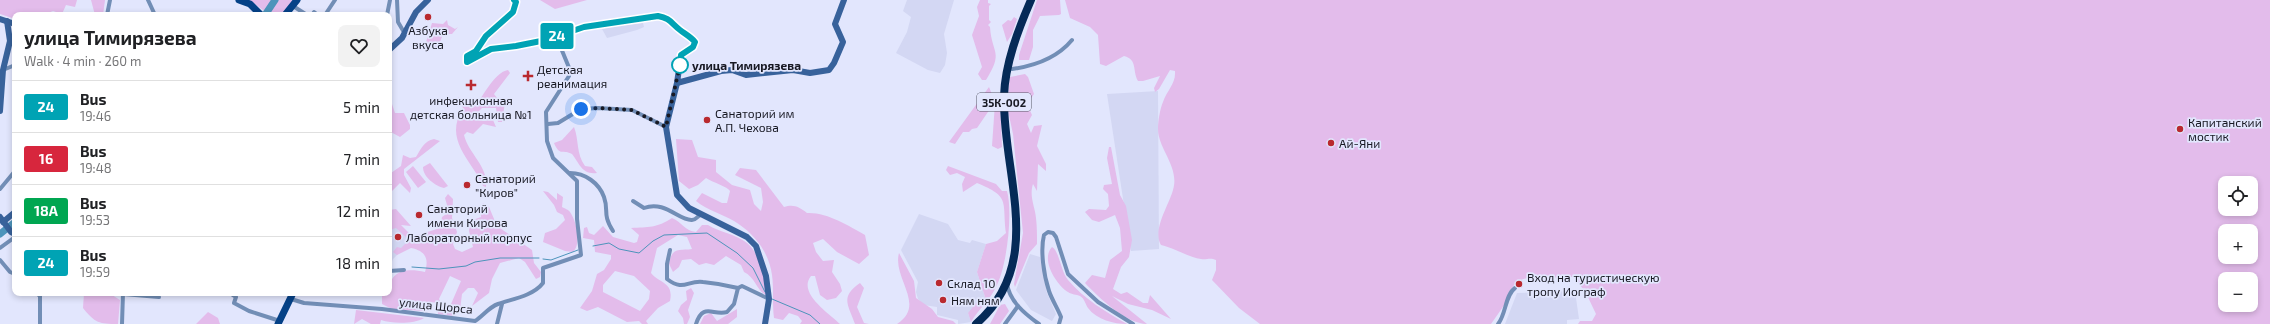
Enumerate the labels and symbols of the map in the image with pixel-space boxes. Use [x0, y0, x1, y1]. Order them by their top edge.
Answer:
marker: Азбука вкуса [423, 12, 433, 22]
place label: Азбука вкуса [408, 23, 448, 52]
line badge: 24 [539, 23, 575, 49]
marker: улица Тимирязева [671, 56, 689, 74]
place label: улица Тимирязева [692, 58, 801, 72]
place label: Детская реанимация [537, 62, 607, 90]
marker: Детская реанимация [522, 70, 534, 82]
marker: инфекционная детская больница №1 [465, 79, 477, 91]
place label: инфекционная детская больница №1 [410, 93, 532, 121]
road number: 35К-002 [977, 93, 1031, 111]
your location [571, 99, 591, 119]
place label: Санаторий им А.П. Чехова [715, 106, 795, 134]
marker: Санаторий им А.П. Чехова [702, 115, 712, 125]
place label: Капитанский мостик [2188, 115, 2262, 143]
marker: Капитанский мостик [2175, 124, 2185, 134]
place label: Ай-Яни [1339, 136, 1380, 150]
marker: Ай-Яни [1326, 138, 1336, 148]
place label: Санаторий "Киров" [475, 171, 536, 199]
marker: Санаторий "Киров" [462, 180, 472, 190]
place label: Санаторий имени Кирова [427, 201, 508, 229]
marker: Санаторий имени Кирова [414, 210, 424, 220]
place label: Лабораторный корпус [406, 230, 532, 245]
marker: Лабораторный корпус [393, 232, 403, 242]
place label: Вход на туристическую тропу Иограф [1527, 270, 1660, 299]
place label: Склад 10 [947, 276, 995, 290]
marker: Склад 10 [934, 278, 944, 288]
marker: Вход на туристическую тропу Иограф [1514, 279, 1524, 289]
place label: Ням ням [951, 293, 1000, 307]
street label: улица Щорса [398, 294, 474, 317]
marker: Ням ням [938, 295, 948, 305]

